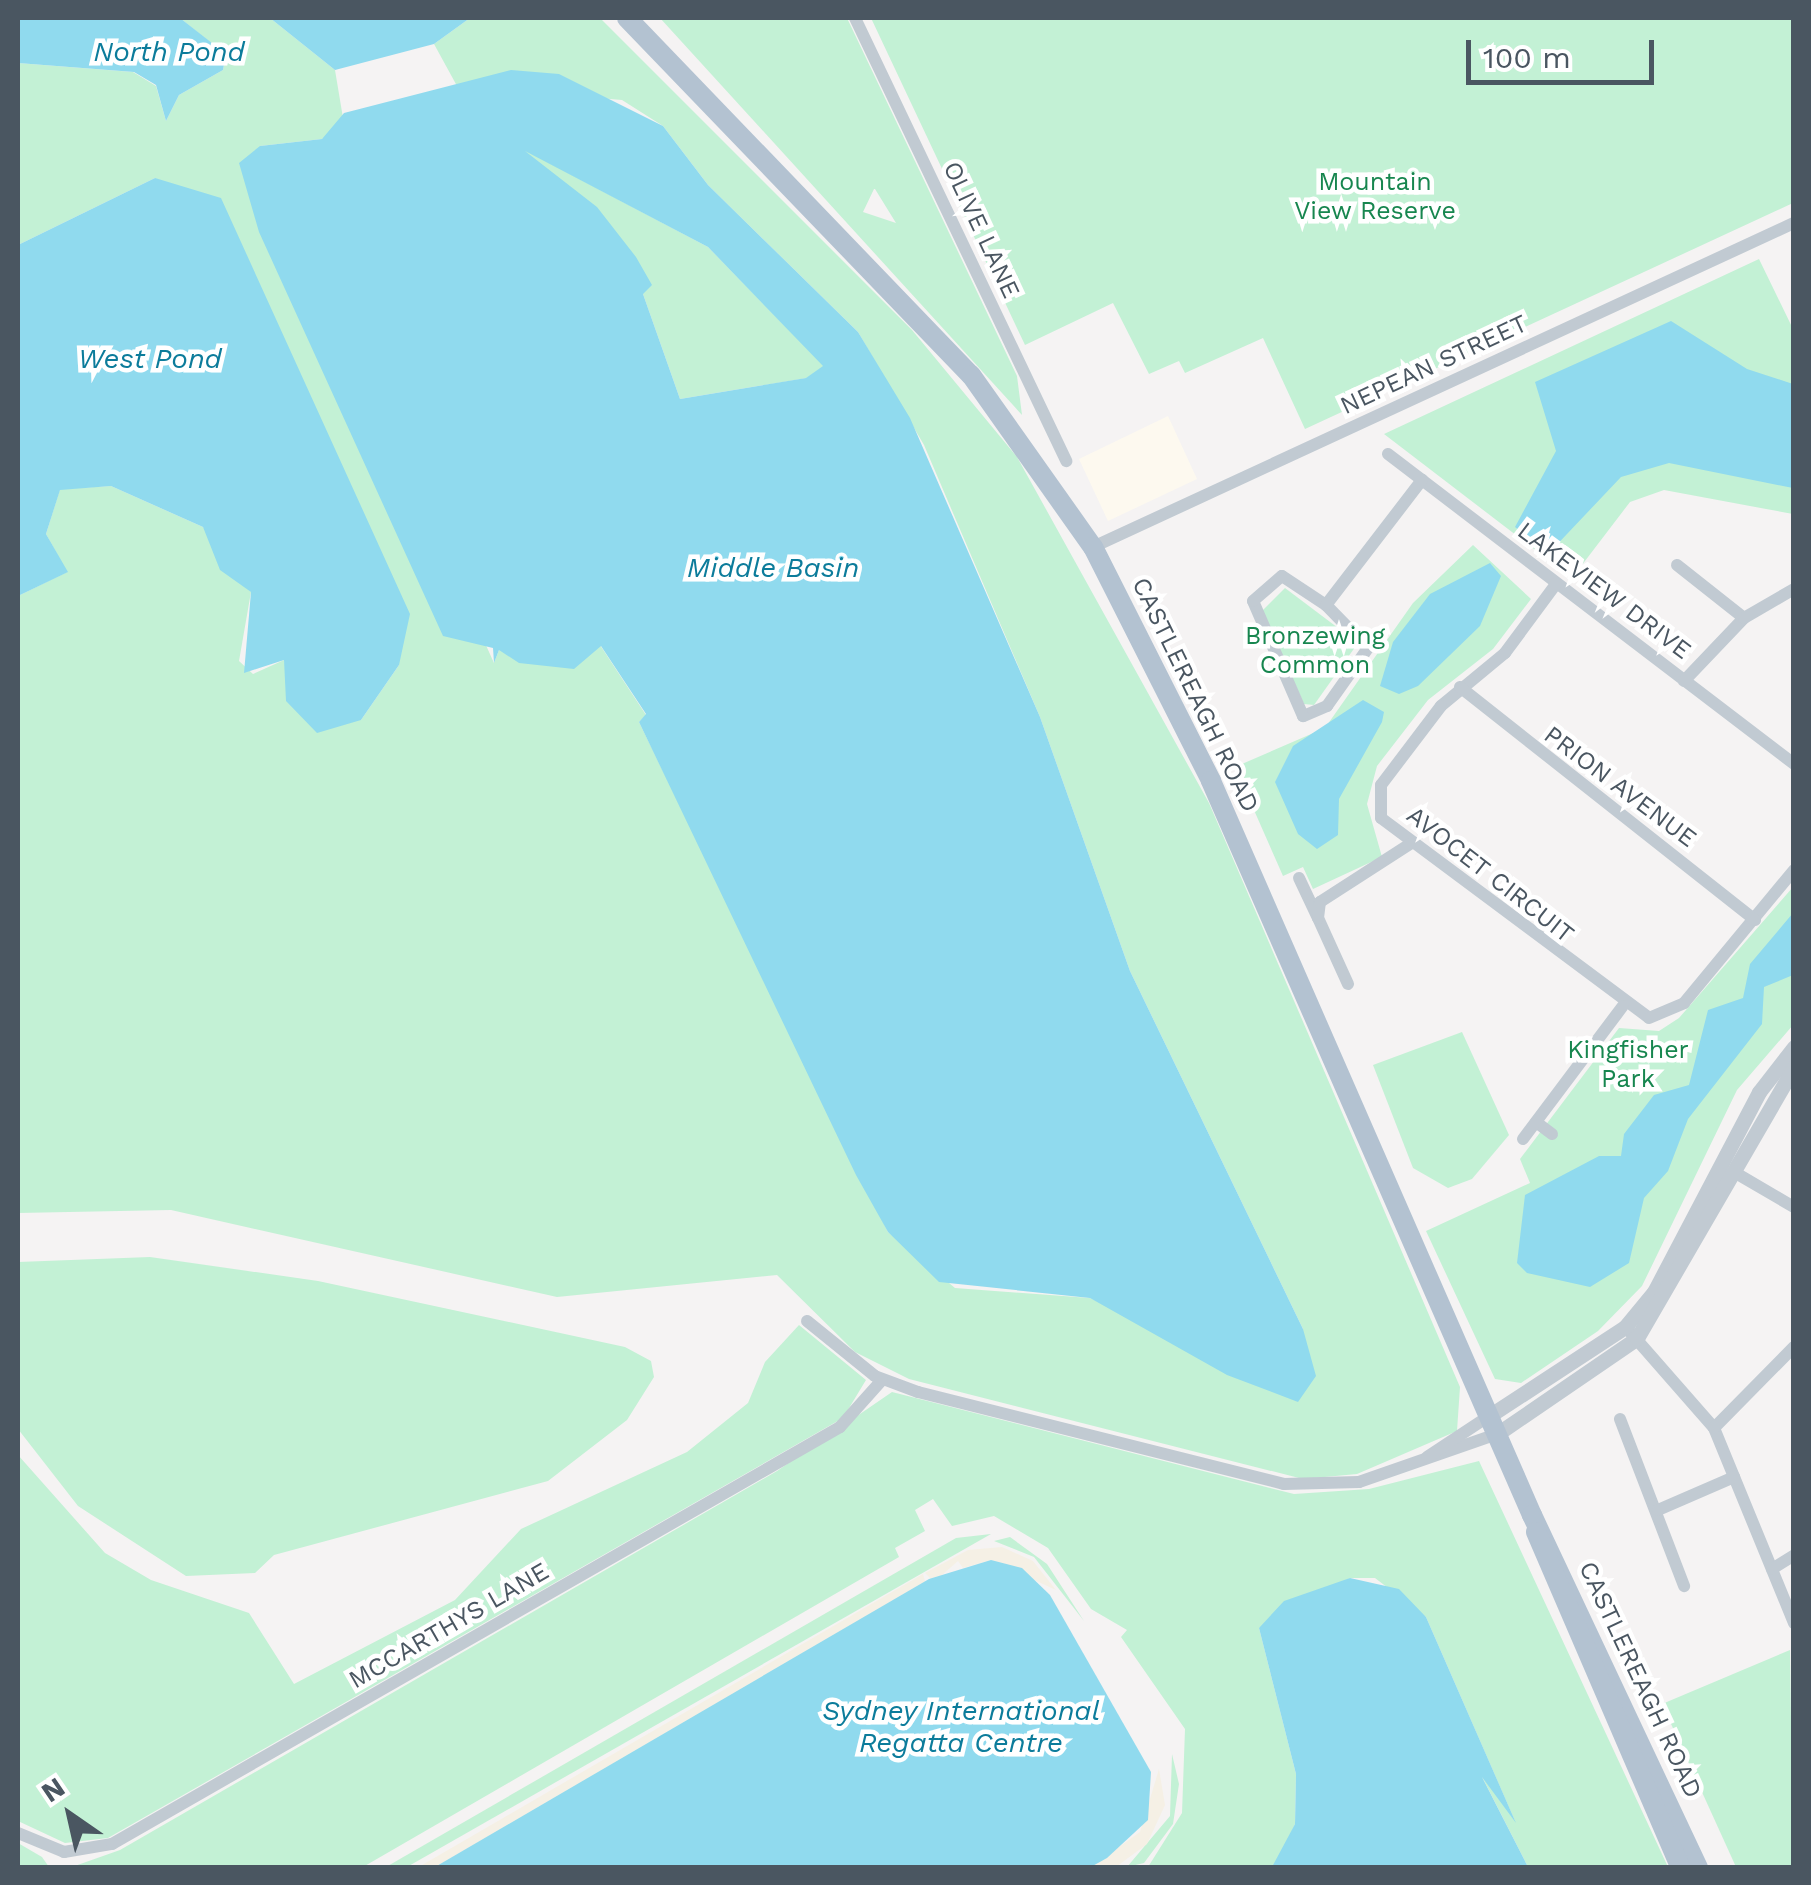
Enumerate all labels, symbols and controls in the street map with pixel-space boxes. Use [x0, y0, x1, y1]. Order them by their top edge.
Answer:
scale bar [1471, 20, 1658, 82]
water label: North Pond [93, 35, 245, 69]
text: 100 m [1483, 40, 1571, 75]
street label: OLIVE LANE [936, 157, 1026, 303]
park label: Mountain View Reserve [1294, 168, 1456, 227]
street label: NEPEAN STREET [1336, 309, 1532, 421]
water label: West Pond [78, 342, 222, 376]
street label: LAKEVIEW DRIVE [1511, 516, 1697, 666]
water label: Middle Basin [687, 551, 859, 585]
street label: CASTLEREAGH ROAD [1125, 573, 1265, 817]
park label: Bronzewing Common [1245, 622, 1385, 681]
street label: PRION AVENUE [1537, 720, 1703, 854]
street label: AVOCET CIRCUIT [1400, 800, 1580, 950]
park label: Kingfisher Park [1567, 1036, 1689, 1095]
street label: MCCARTHYS LANE [344, 1557, 554, 1695]
street label: CASTLEREAGH ROAD [1572, 1557, 1708, 1803]
water label: Sydney International Regatta Centre [822, 1694, 1100, 1760]
north arrow [20, 1765, 120, 1865]
text: N [35, 1770, 71, 1809]

